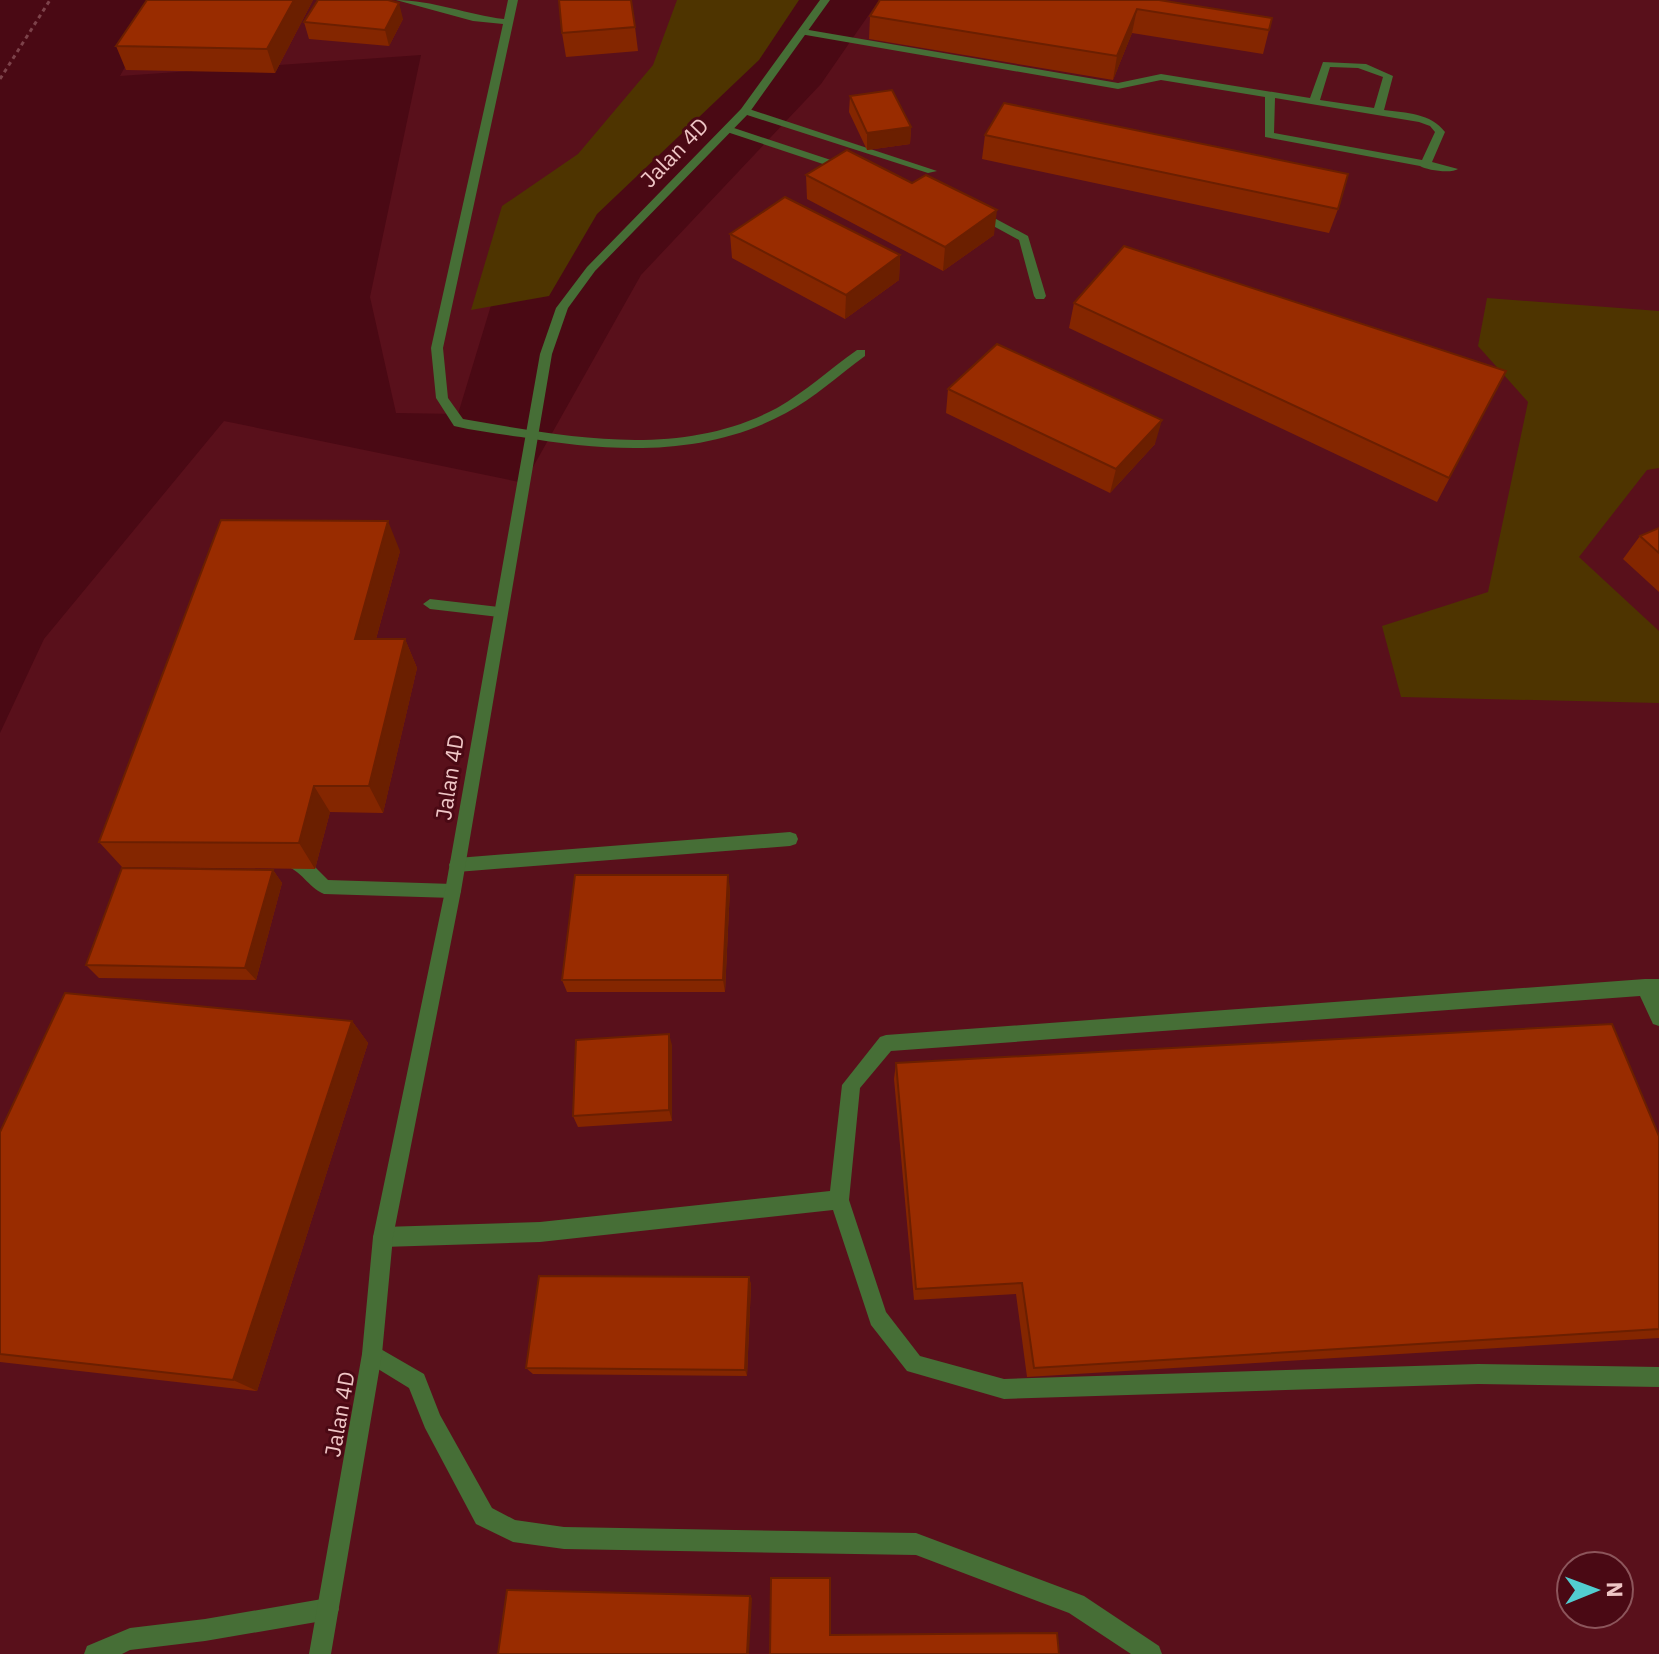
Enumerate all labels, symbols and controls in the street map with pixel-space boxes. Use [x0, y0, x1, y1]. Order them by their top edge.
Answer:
street label: Jalan 4D [634, 111, 714, 193]
street label: Jalan 4D [428, 732, 470, 822]
street label: Jalan 4D [317, 1369, 361, 1459]
north arrow [1555, 1550, 1635, 1630]
text: N [1601, 1581, 1630, 1598]

